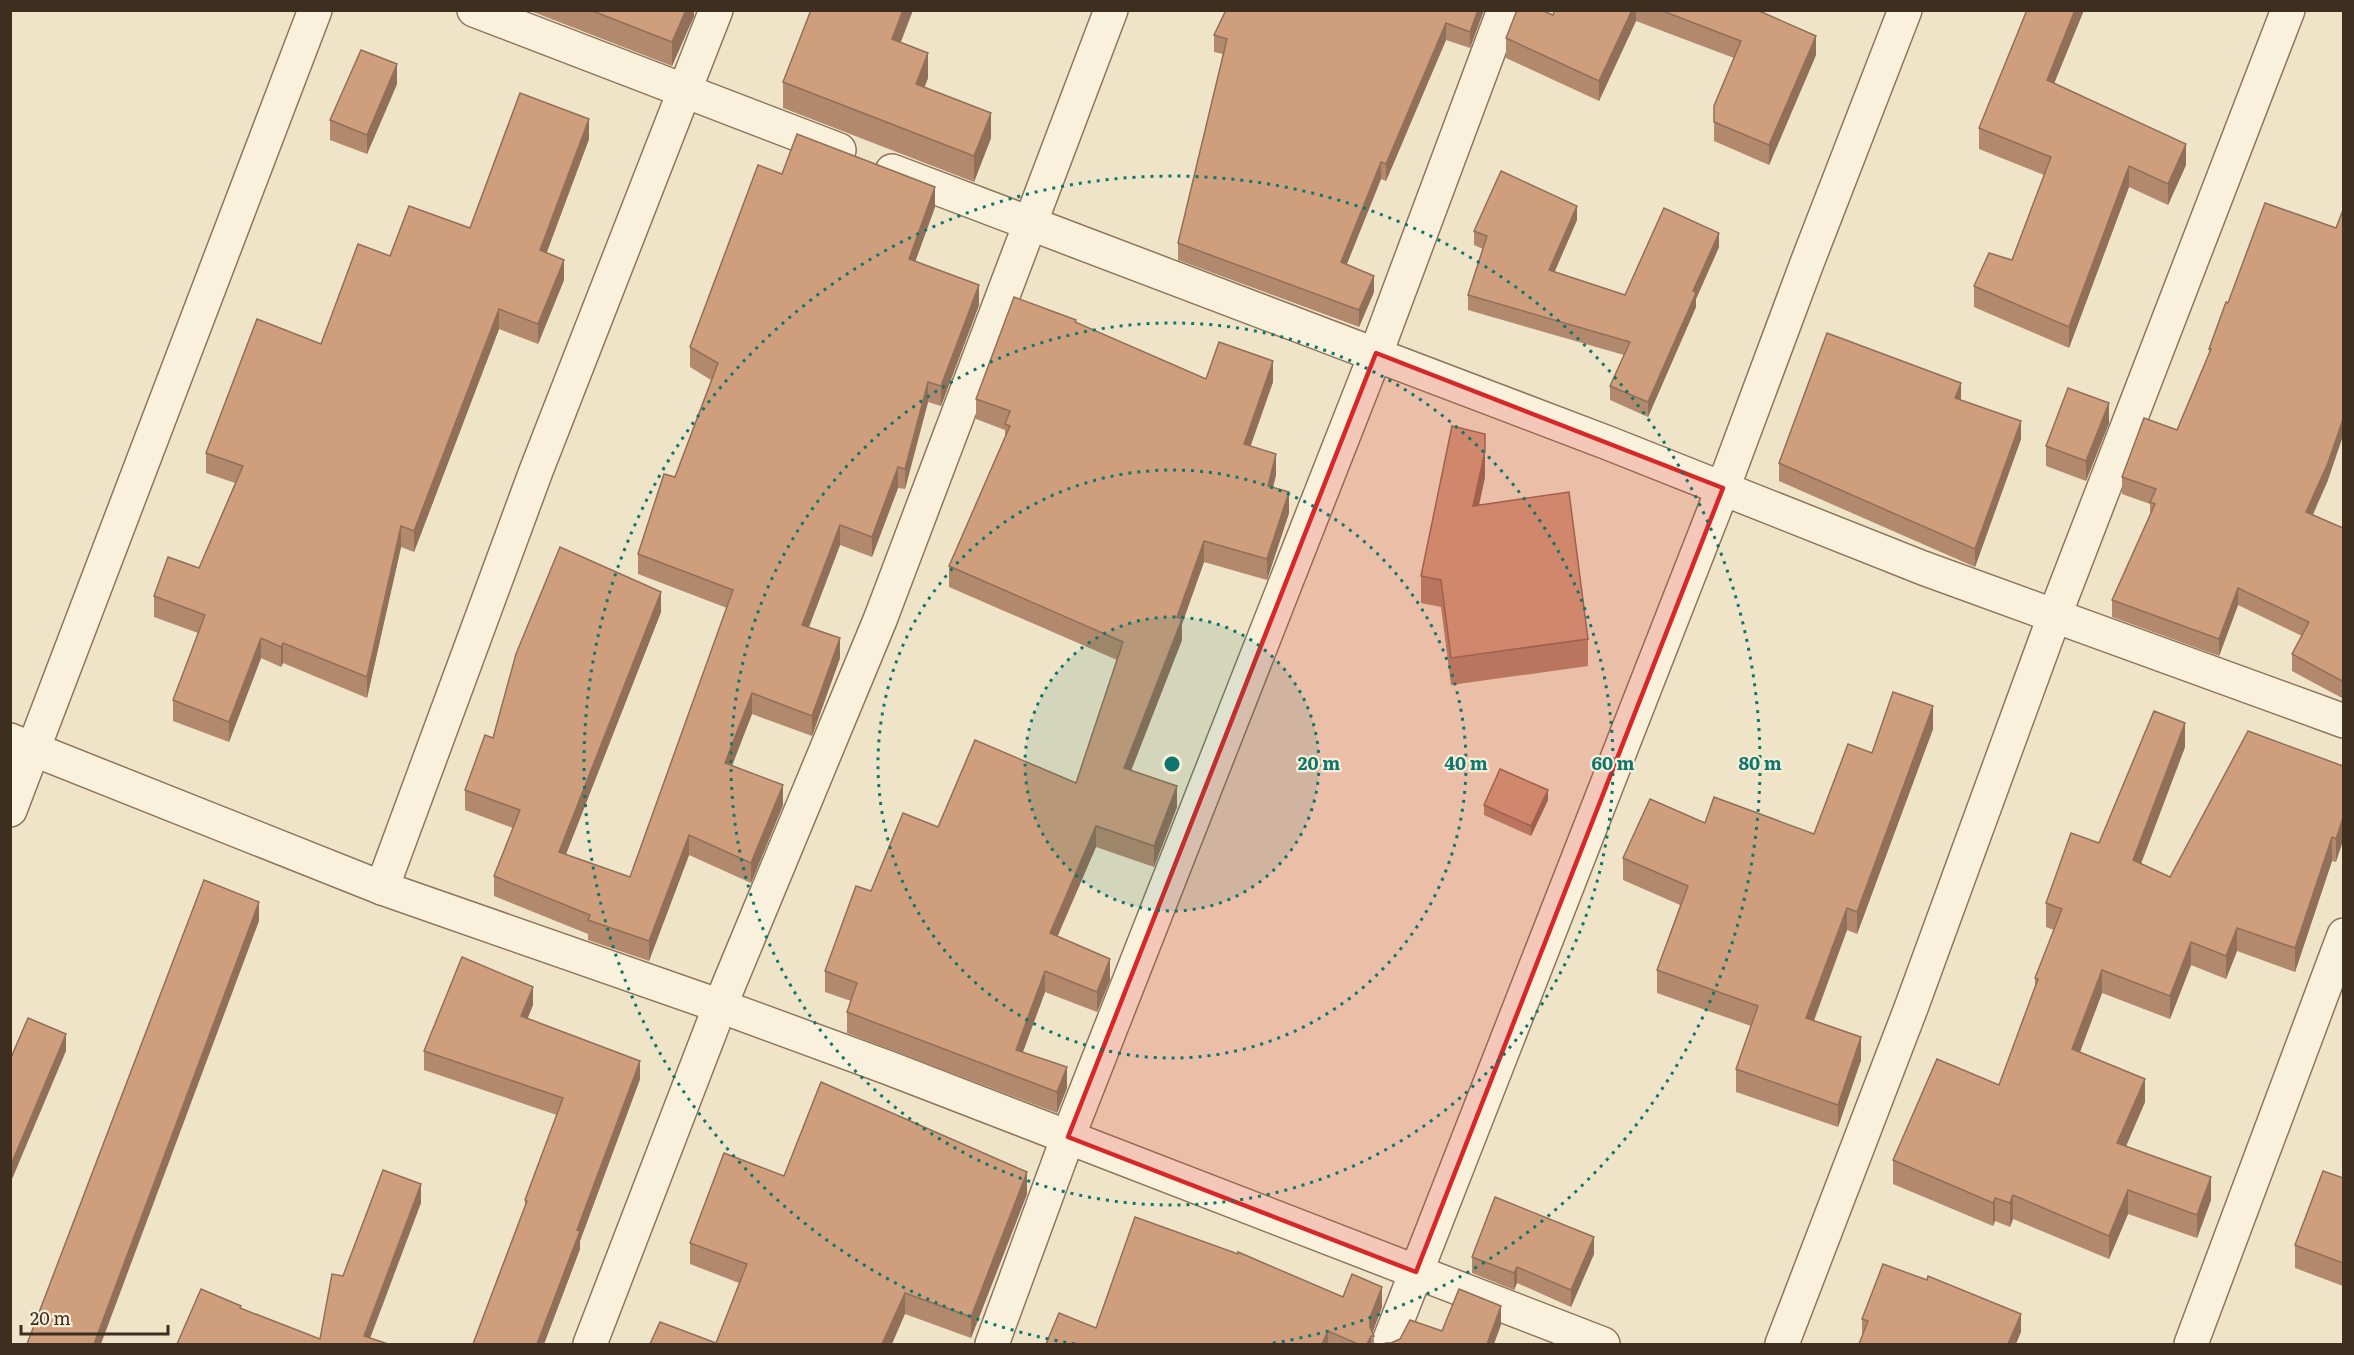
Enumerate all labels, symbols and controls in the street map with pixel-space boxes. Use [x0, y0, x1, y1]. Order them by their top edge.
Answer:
text: 20 m [1298, 749, 1340, 776]
text: 40 m [1444, 749, 1488, 776]
text: 60 m [1591, 749, 1635, 776]
text: 80 m [1738, 749, 1782, 776]
centre of rings [1162, 754, 1182, 774]
scale bar [21, 1298, 168, 1336]
text: 20 m [30, 1304, 71, 1331]

